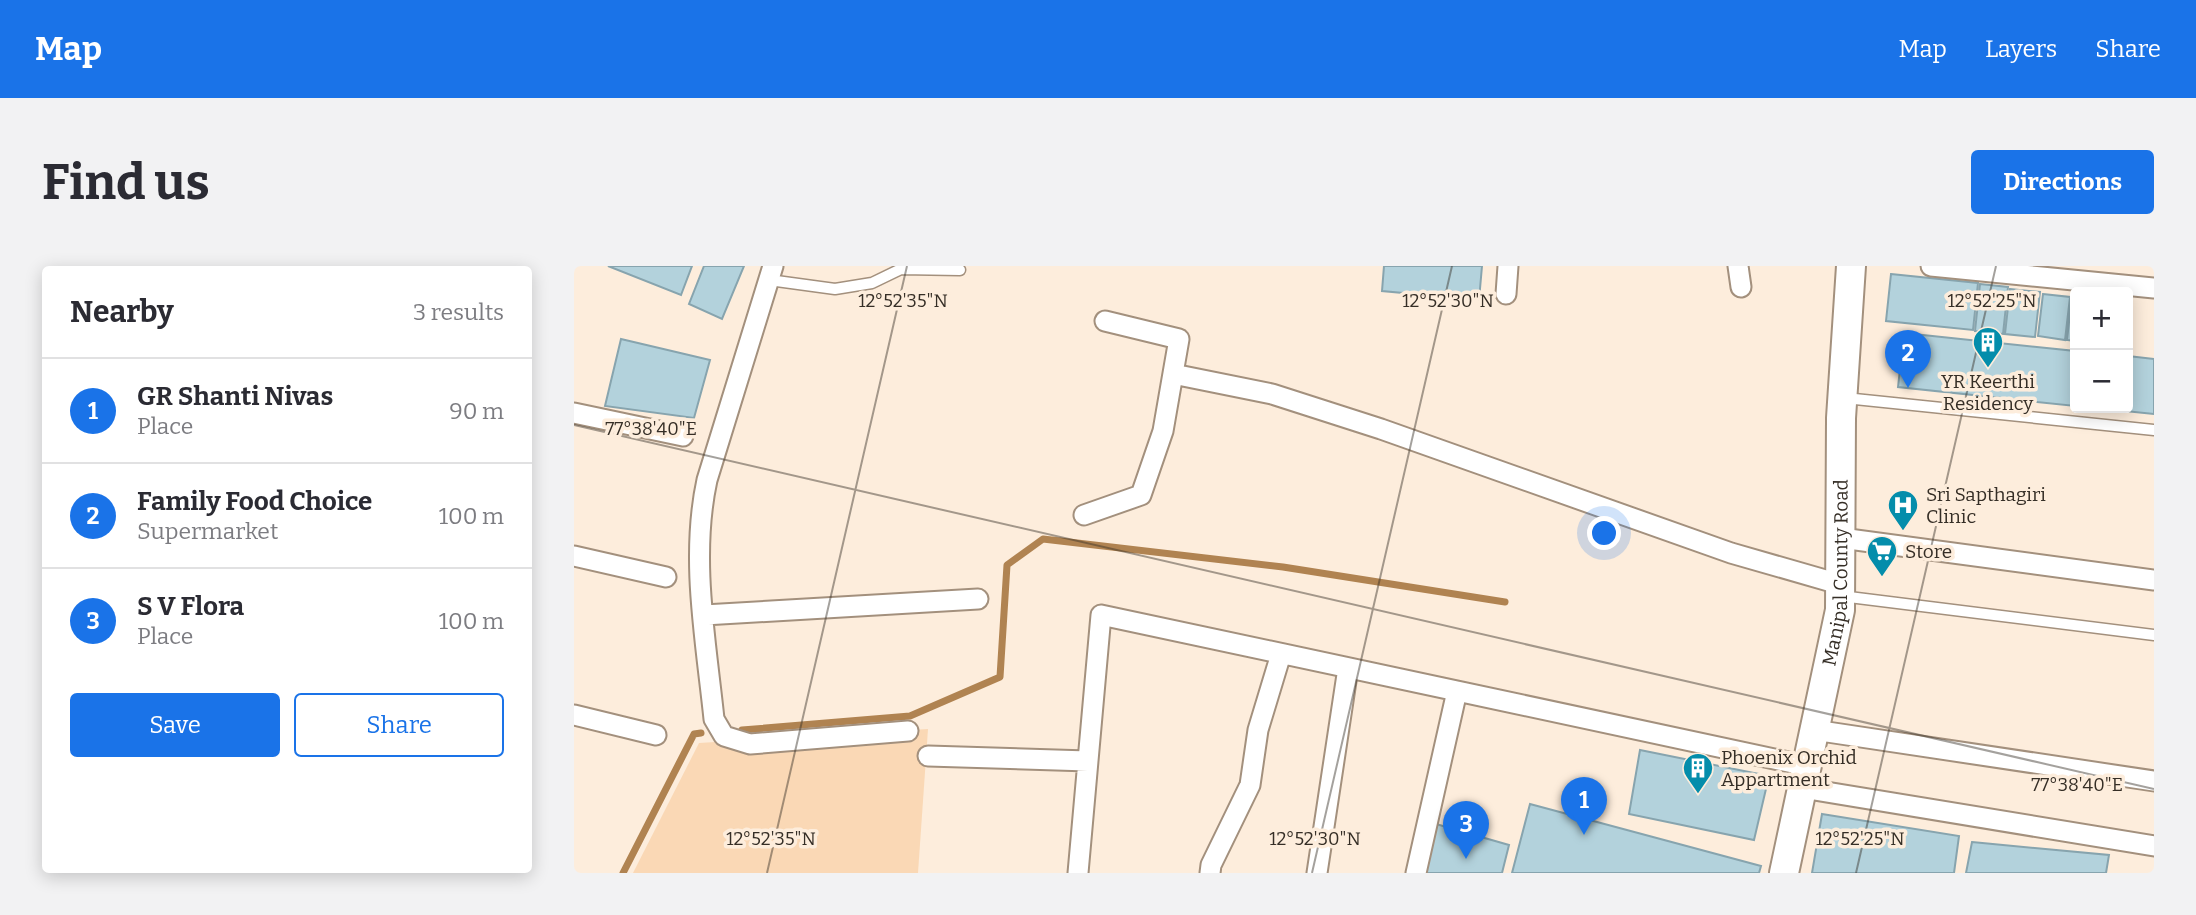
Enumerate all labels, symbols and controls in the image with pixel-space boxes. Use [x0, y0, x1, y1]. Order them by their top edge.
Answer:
text: Map [35, 29, 102, 69]
text: Map [1899, 35, 1947, 63]
text: Layers [1985, 35, 2057, 63]
text: Share [2095, 35, 2161, 63]
button: Directions [1971, 150, 2154, 214]
text: Find us [42, 153, 210, 212]
map controls [2070, 287, 2133, 413]
button: + [2070, 287, 2133, 350]
text: 12°52'35"N [858, 290, 948, 312]
text: 12°52'30"N [1402, 290, 1494, 312]
text: 12°52'25"N [1947, 290, 2037, 312]
text: Nearby [70, 294, 174, 330]
text: 3 results [413, 298, 504, 326]
building icon: YR Keerthi Residency [1971, 325, 2005, 369]
pin: 2 [1885, 330, 1931, 388]
button: − [2070, 350, 2133, 413]
place label: YR Keerthi Residency [1941, 370, 2035, 415]
text: GR Shanti Nivas [137, 381, 333, 412]
text: 1 [88, 397, 98, 425]
text: 90 m [449, 397, 504, 425]
text: Place [137, 412, 193, 440]
text: 77°38'40"E [605, 418, 697, 440]
street label: Manipal County Road [1817, 479, 1853, 668]
place label: Sri Sapthagiri Clinic [1926, 483, 2046, 528]
text: Family Food Choice [137, 486, 372, 517]
hospital icon: Sri Sapthagiri Clinic [1886, 488, 1920, 532]
text: 2 [87, 502, 99, 530]
text: 100 m [439, 502, 504, 530]
your location [1587, 516, 1621, 550]
text: Supermarket [137, 517, 278, 545]
supermarket icon: Store [1865, 534, 1899, 578]
place label: Store [1905, 540, 1952, 563]
text: S V Flora [137, 591, 244, 622]
text: 3 [86, 607, 100, 635]
text: 100 m [439, 607, 504, 635]
text: Place [137, 622, 193, 650]
button: Save [70, 693, 280, 757]
button: Share [294, 693, 504, 757]
place label: Phoenix Orchid Appartment [1721, 746, 1857, 791]
building icon: Phoenix Orchid Appartment [1681, 751, 1715, 795]
text: 77°38'40"E [2031, 774, 2123, 796]
pin: 1 [1561, 777, 1607, 835]
pin: 3 [1443, 801, 1489, 859]
text: 12°52'35"N [726, 828, 816, 850]
text: 12°52'30"N [1269, 828, 1361, 850]
text: 12°52'25"N [1815, 828, 1905, 850]

